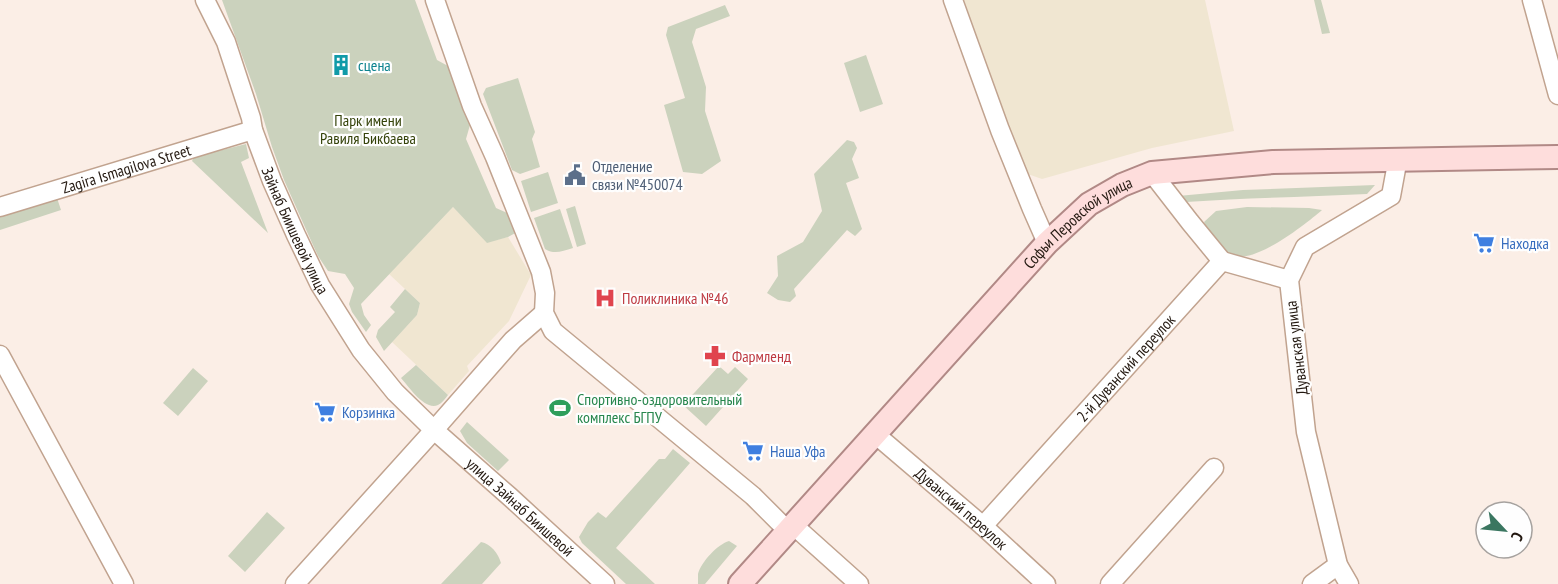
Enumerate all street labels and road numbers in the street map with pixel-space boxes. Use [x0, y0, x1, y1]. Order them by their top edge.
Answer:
street label: Zagira Ismagilova Street [59, 139, 194, 198]
street label: Зайнаб Биишевой улица [258, 164, 333, 298]
street label: Софьи Перовской улица [1019, 172, 1135, 273]
street label: Дуванская улица [1280, 300, 1312, 396]
street label: 2-й Дуванский переулок [1072, 309, 1180, 426]
street label: улица Зайнаб Биишевой [462, 453, 578, 561]
street label: Дуванский переулок [911, 463, 1012, 554]

